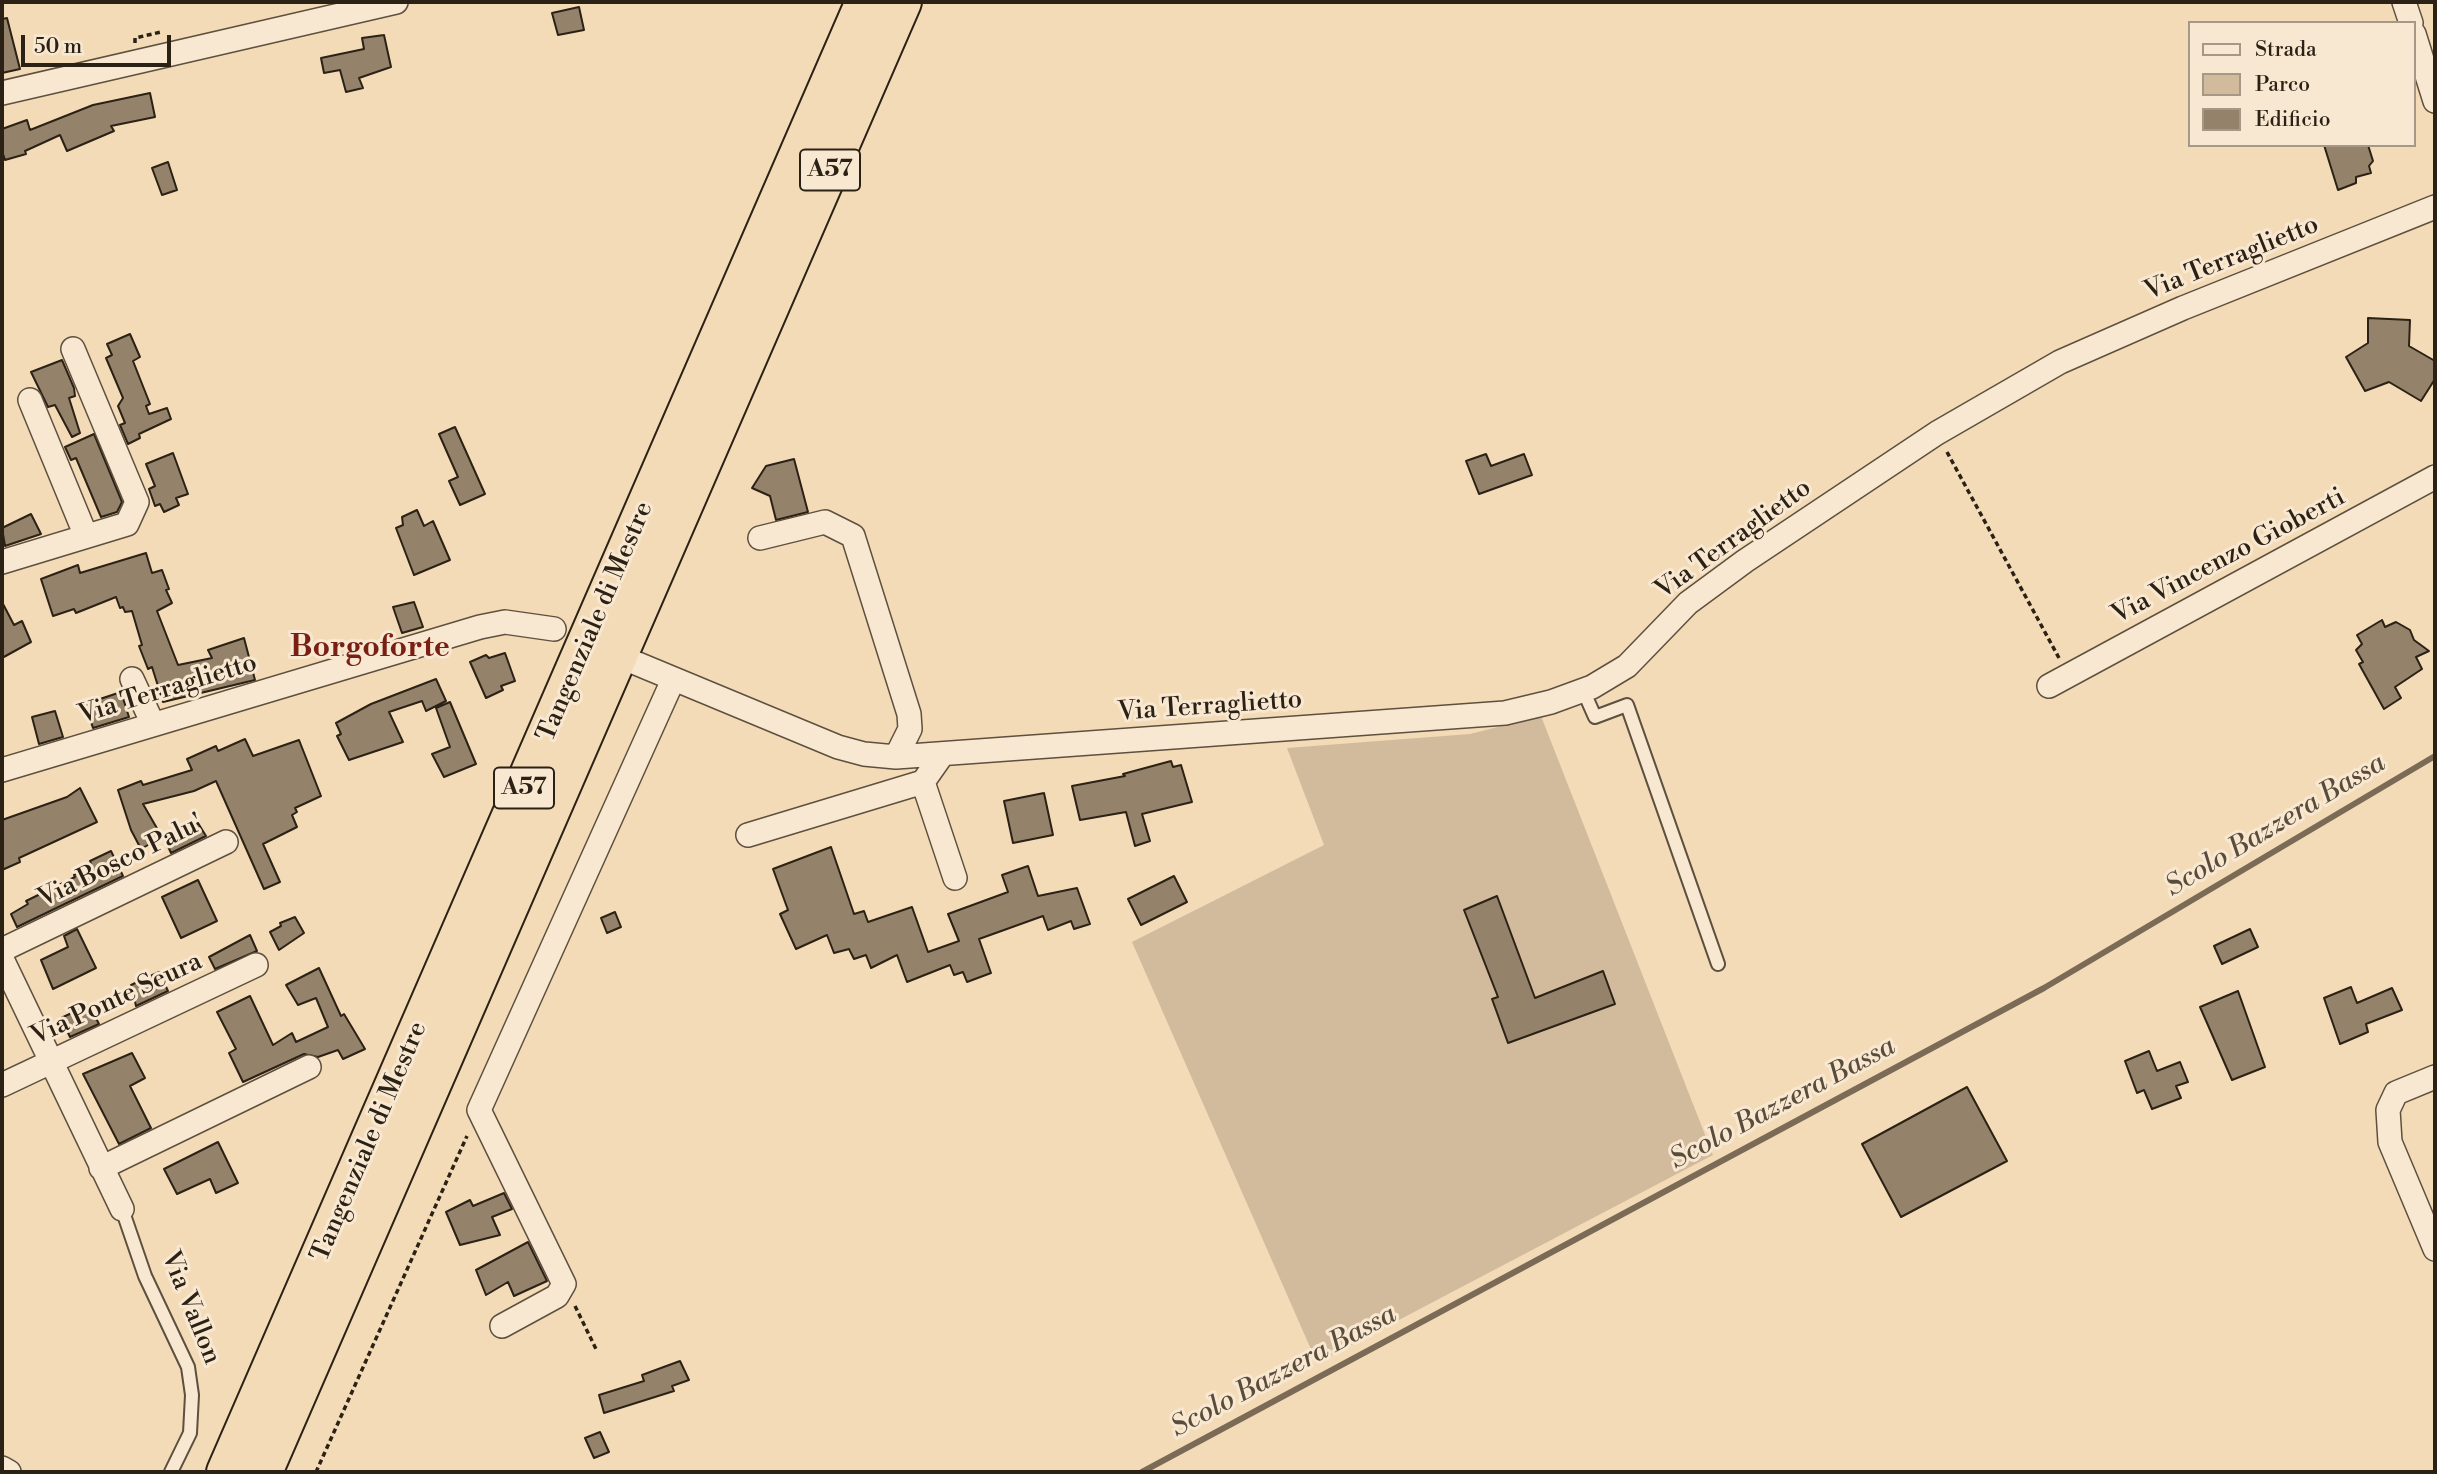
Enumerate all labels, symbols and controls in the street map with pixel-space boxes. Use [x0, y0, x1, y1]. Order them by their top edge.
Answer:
scale bar [24, 21, 175, 65]
legend [2188, 21, 2416, 147]
text: 50 m [34, 34, 82, 60]
text: Strada [2255, 37, 2317, 63]
text: Parco [2255, 72, 2310, 98]
text: Edificio [2255, 107, 2331, 133]
road number: A57 [800, 150, 860, 190]
street label: Via Terraglietto [2140, 210, 2324, 308]
street label: Via Terraglietto [1650, 473, 1818, 607]
street label: Via Vincenzo Gioberti [2107, 482, 2351, 632]
street label: Tangenziale di Mestre [531, 497, 661, 747]
district label: Borgoforte [290, 631, 450, 667]
street label: Via Terraglietto [75, 648, 261, 732]
street label: Via Terraglietto [1117, 685, 1303, 729]
water label: Scolo Bazzera Bassa [2160, 747, 2392, 905]
road number: A57 [494, 768, 554, 808]
street label: Via Bosco Palu' [33, 809, 209, 915]
street label: Via Ponte Seura [27, 947, 207, 1053]
street label: Tangenziale di Mestre [305, 1017, 435, 1267]
water label: Scolo Bazzera Bassa [1665, 1030, 1901, 1178]
street label: Via Vallon [153, 1247, 227, 1369]
water label: Scolo Bazzera Bassa [1166, 1298, 1402, 1446]

